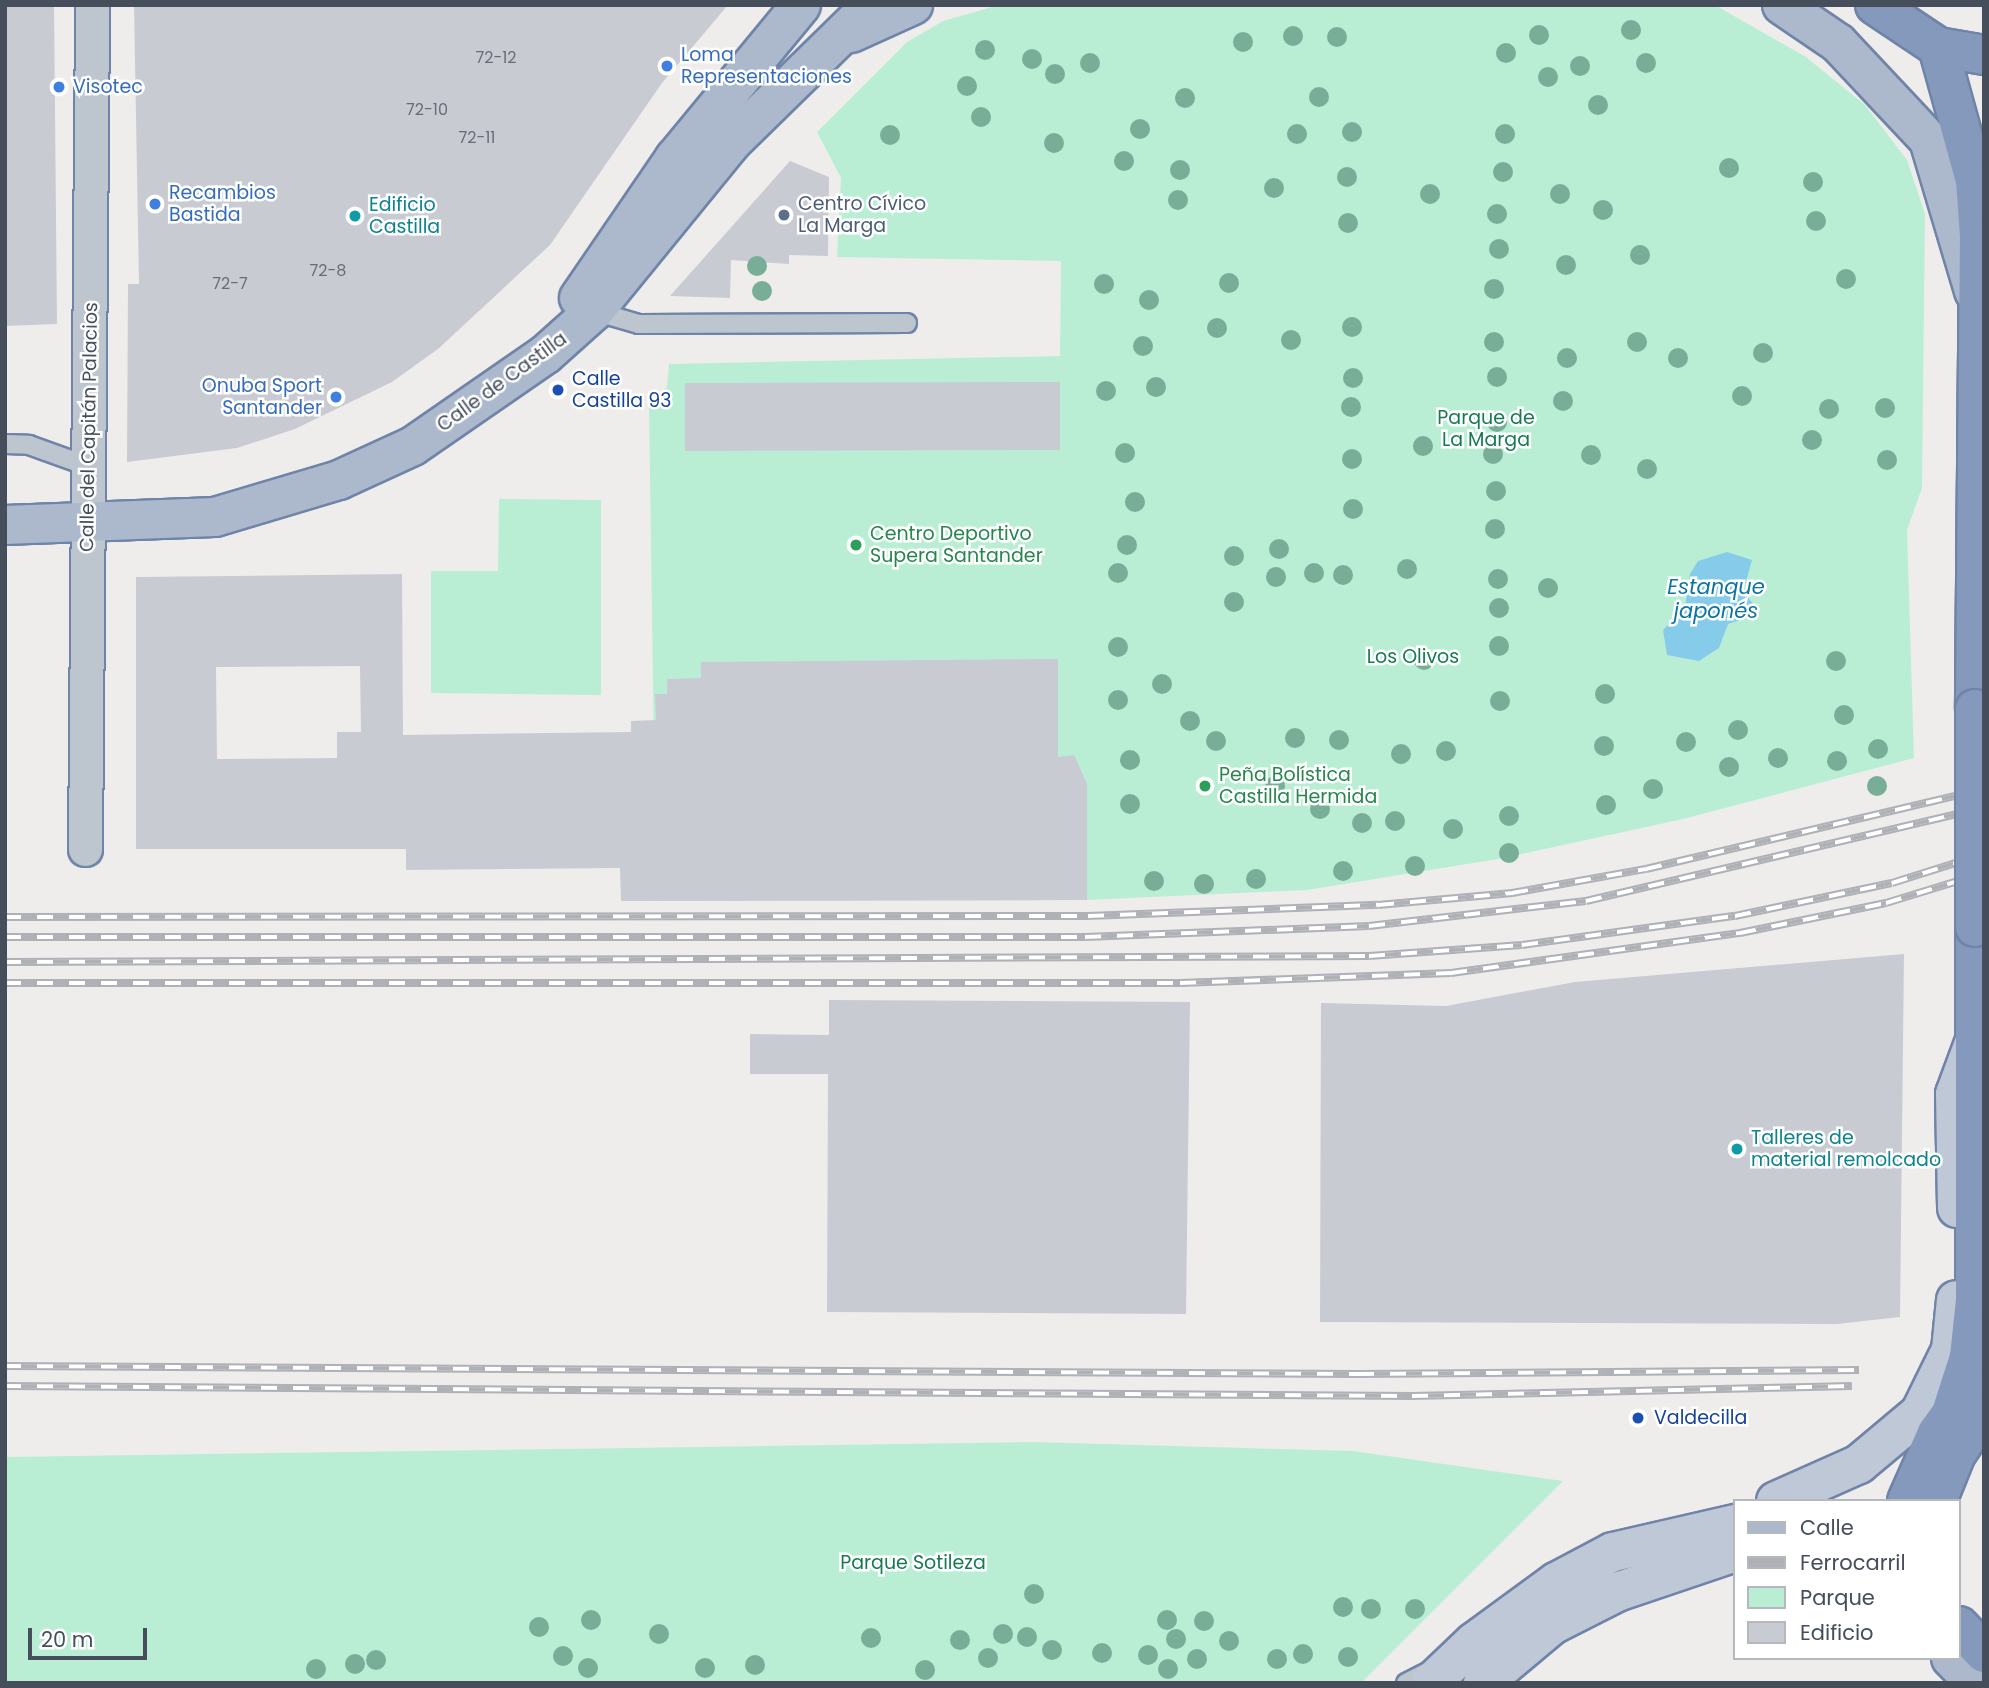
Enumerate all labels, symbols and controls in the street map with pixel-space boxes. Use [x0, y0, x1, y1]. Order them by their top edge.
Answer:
place label: Loma Representaciones [681, 44, 852, 88]
house number: 72-12 [475, 48, 517, 68]
marker: Loma Representaciones [659, 58, 675, 74]
place label: Visotec [73, 76, 143, 98]
marker: Visotec [51, 79, 67, 95]
house number: 72-10 [406, 100, 448, 120]
house number: 72-11 [459, 128, 495, 148]
place label: Recambios Bastida [169, 182, 276, 226]
place label: Centro Cívico La Marga [798, 193, 926, 237]
place label: Edificio Castilla [369, 194, 440, 238]
marker: Recambios Bastida [147, 196, 163, 212]
marker: Centro Cívico La Marga [776, 207, 792, 223]
marker: Edificio Castilla [347, 208, 363, 224]
house number: 72-8 [310, 261, 346, 281]
house number: 72-7 [212, 274, 248, 294]
street label: Calle del Capitán Palacios [75, 302, 103, 552]
street label: Calle de Castilla [433, 327, 571, 437]
place label: Calle Castilla 93 [572, 368, 671, 412]
place label: Onuba Sport Santander [202, 375, 322, 419]
marker: Calle Castilla 93 [550, 382, 566, 398]
marker: Onuba Sport Santander [328, 389, 344, 405]
park label: Parque de La Marga [1437, 407, 1535, 451]
place label: Centro Deportivo Supera Santander [870, 523, 1043, 567]
marker: Centro Deportivo Supera Santander [848, 537, 864, 553]
water label: Estanque japonés [1667, 574, 1765, 624]
park label: Los Olivos [1367, 646, 1459, 668]
place label: Peña Bolística Castilla Hermida [1219, 764, 1377, 808]
marker: Peña Bolística Castilla Hermida [1197, 778, 1213, 794]
place label: Talleres de material remolcado [1751, 1127, 1941, 1171]
marker: Talleres de material remolcado [1729, 1141, 1745, 1157]
place label: Valdecilla [1654, 1407, 1747, 1429]
marker: Valdecilla [1628, 1408, 1648, 1428]
legend [1734, 1499, 1961, 1660]
text: Calle [1800, 1513, 1854, 1542]
text: Ferrocarril [1800, 1548, 1906, 1577]
park label: Parque Sotileza [840, 1552, 986, 1574]
text: Parque [1800, 1583, 1875, 1612]
scale bar [32, 1614, 150, 1658]
text: Edificio [1800, 1618, 1874, 1647]
text: 20 m [41, 1625, 94, 1654]

